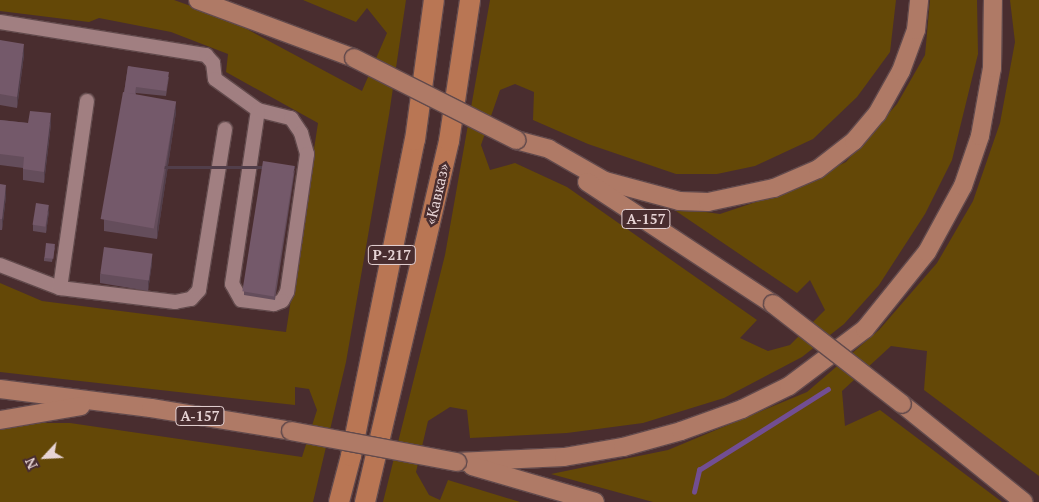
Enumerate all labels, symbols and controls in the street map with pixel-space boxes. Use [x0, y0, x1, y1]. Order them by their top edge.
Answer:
street label: «Кавказ» [421, 162, 453, 226]
road number: А-157 [621, 208, 671, 230]
road number: Р-217 [367, 244, 417, 266]
road number: А-157 [175, 404, 225, 428]
north arrow [20, 432, 70, 482]
text: N [20, 455, 42, 472]

